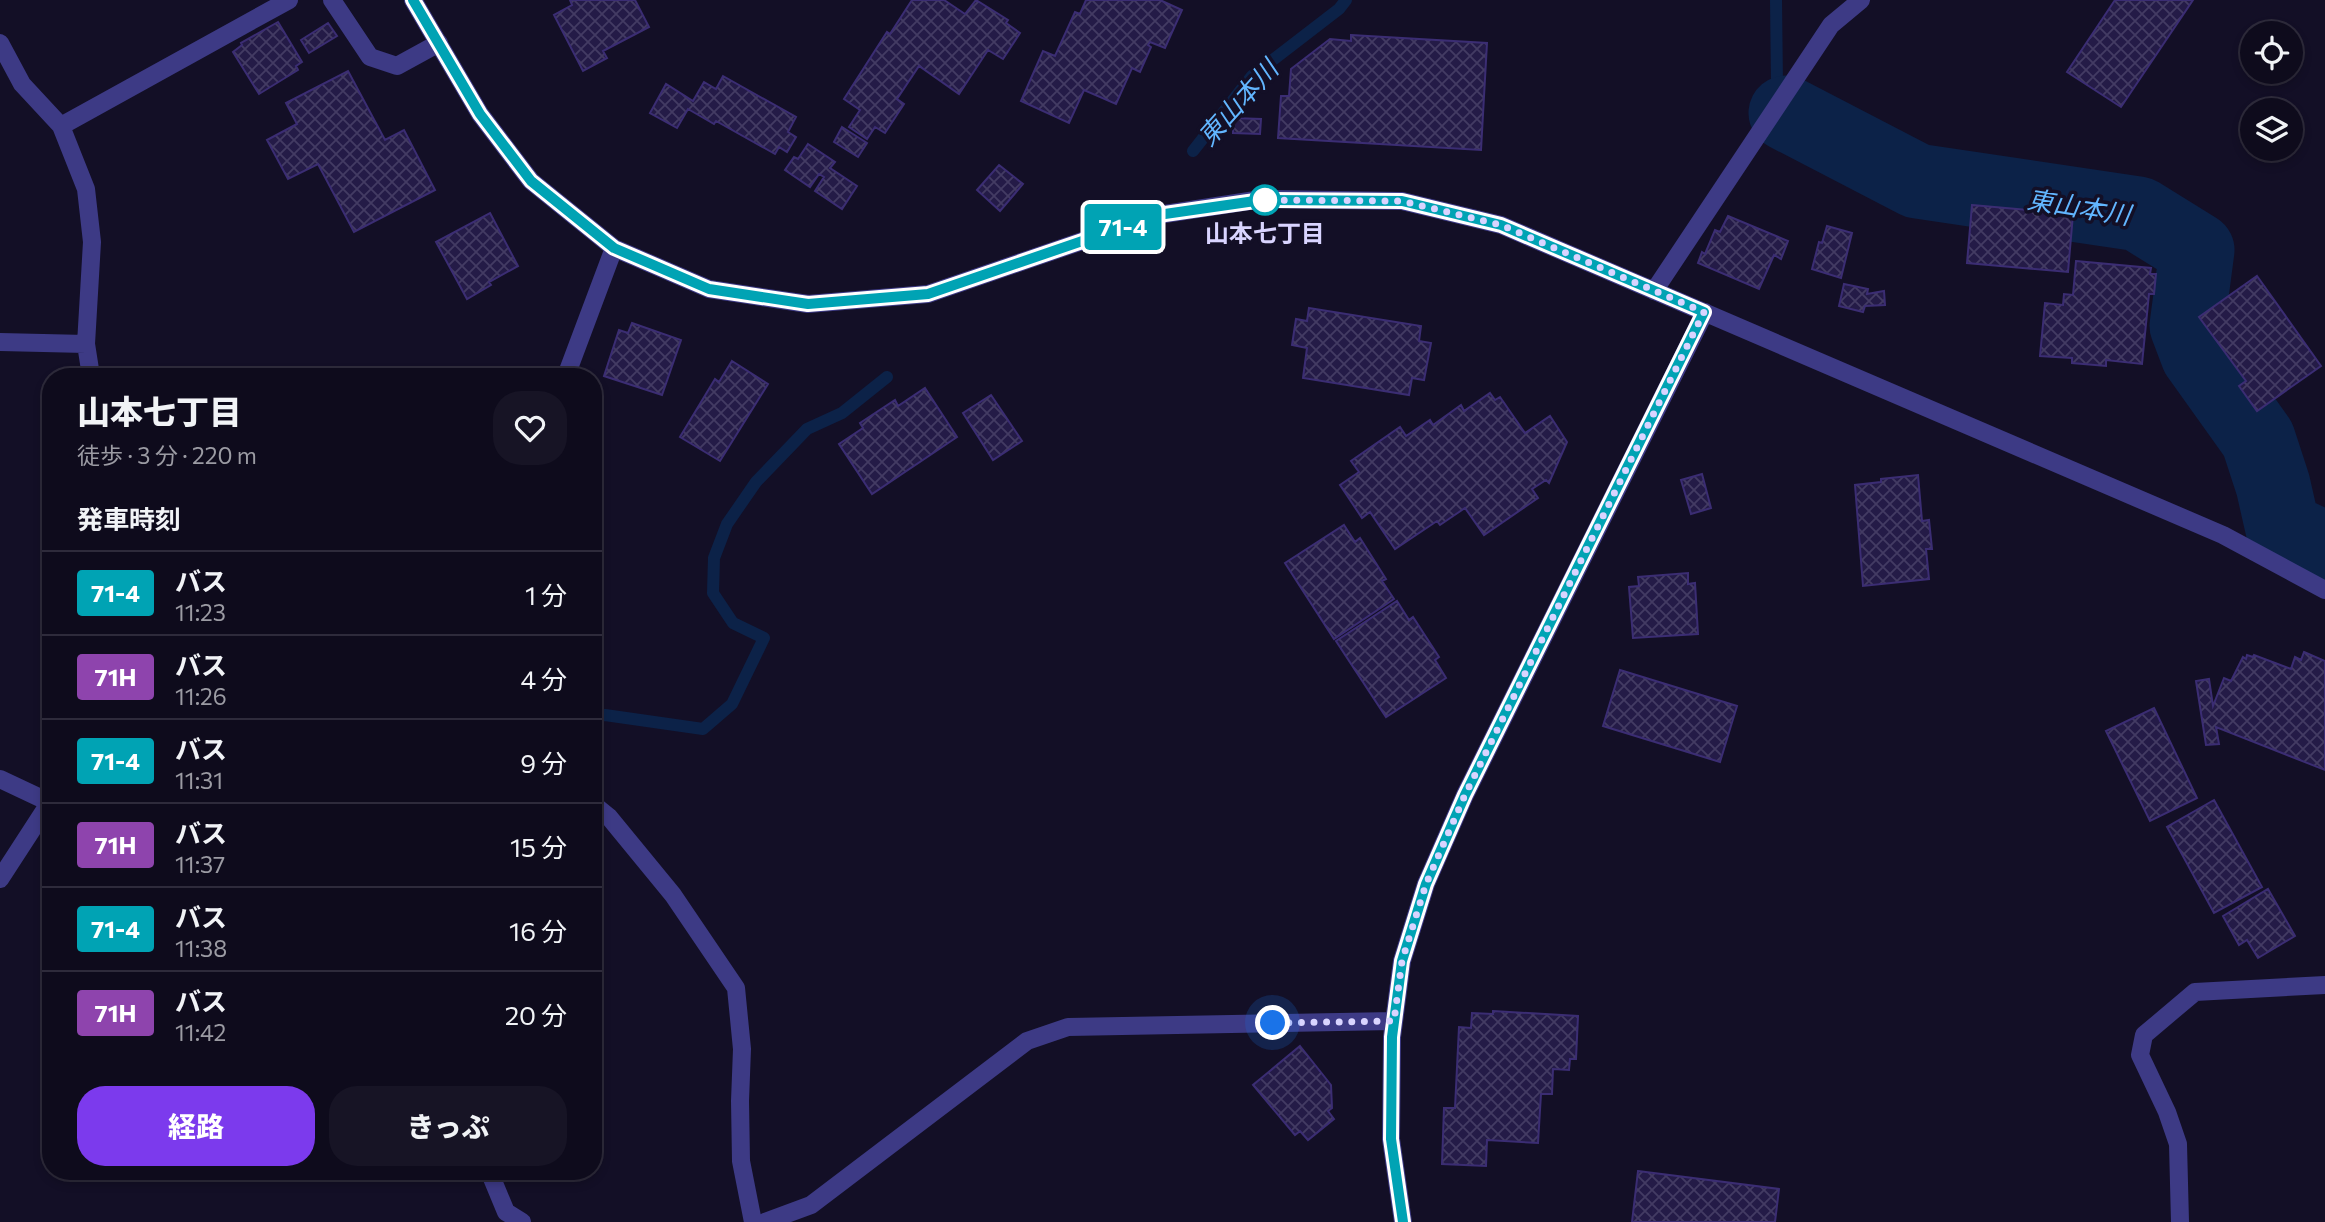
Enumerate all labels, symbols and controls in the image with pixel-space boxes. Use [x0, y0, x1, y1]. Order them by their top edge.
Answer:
map controls [2240, 21, 2303, 161]
button: locate [2240, 21, 2303, 84]
water label: 東山本川 [1191, 51, 1285, 151]
button: layers [2240, 98, 2303, 161]
water label: 東山本川 [2025, 183, 2136, 230]
marker: 山本七丁目 [1250, 185, 1280, 215]
line badge: 71-4 [1074, 204, 1172, 250]
text: 71-4 [1099, 212, 1148, 241]
place label: 山本七丁目 [1205, 218, 1325, 247]
text: 山本七丁目 [77, 390, 242, 431]
button: heart [493, 391, 567, 465]
text: 徒歩 · 3 分 · 220 m [77, 441, 257, 469]
text: 発車時刻 [77, 503, 181, 534]
text: バス [175, 565, 227, 596]
text: 71-4 [91, 578, 140, 607]
text: 1 分 [525, 579, 567, 610]
text: 11:23 [175, 598, 226, 626]
text: バス [175, 649, 227, 680]
text: 71H [94, 662, 137, 691]
text: 4 分 [520, 663, 567, 694]
text: 11:26 [175, 682, 227, 710]
text: バス [175, 733, 227, 764]
text: 71-4 [91, 746, 140, 775]
text: 9 分 [520, 747, 567, 778]
text: 11:31 [175, 766, 223, 794]
text: バス [175, 817, 227, 848]
text: 71H [94, 830, 137, 859]
text: 15 分 [510, 831, 567, 862]
text: 11:37 [175, 850, 225, 878]
text: バス [175, 901, 227, 932]
text: 71-4 [91, 914, 140, 943]
text: 16 分 [509, 915, 567, 946]
text: 11:38 [175, 934, 227, 962]
text: バス [175, 985, 227, 1016]
text: 71H [94, 998, 137, 1027]
text: 20 分 [505, 999, 567, 1030]
your location [1255, 1005, 1290, 1040]
text: 11:42 [175, 1018, 226, 1046]
button: 経路 [77, 1086, 315, 1166]
button: きっぷ [329, 1086, 567, 1166]

